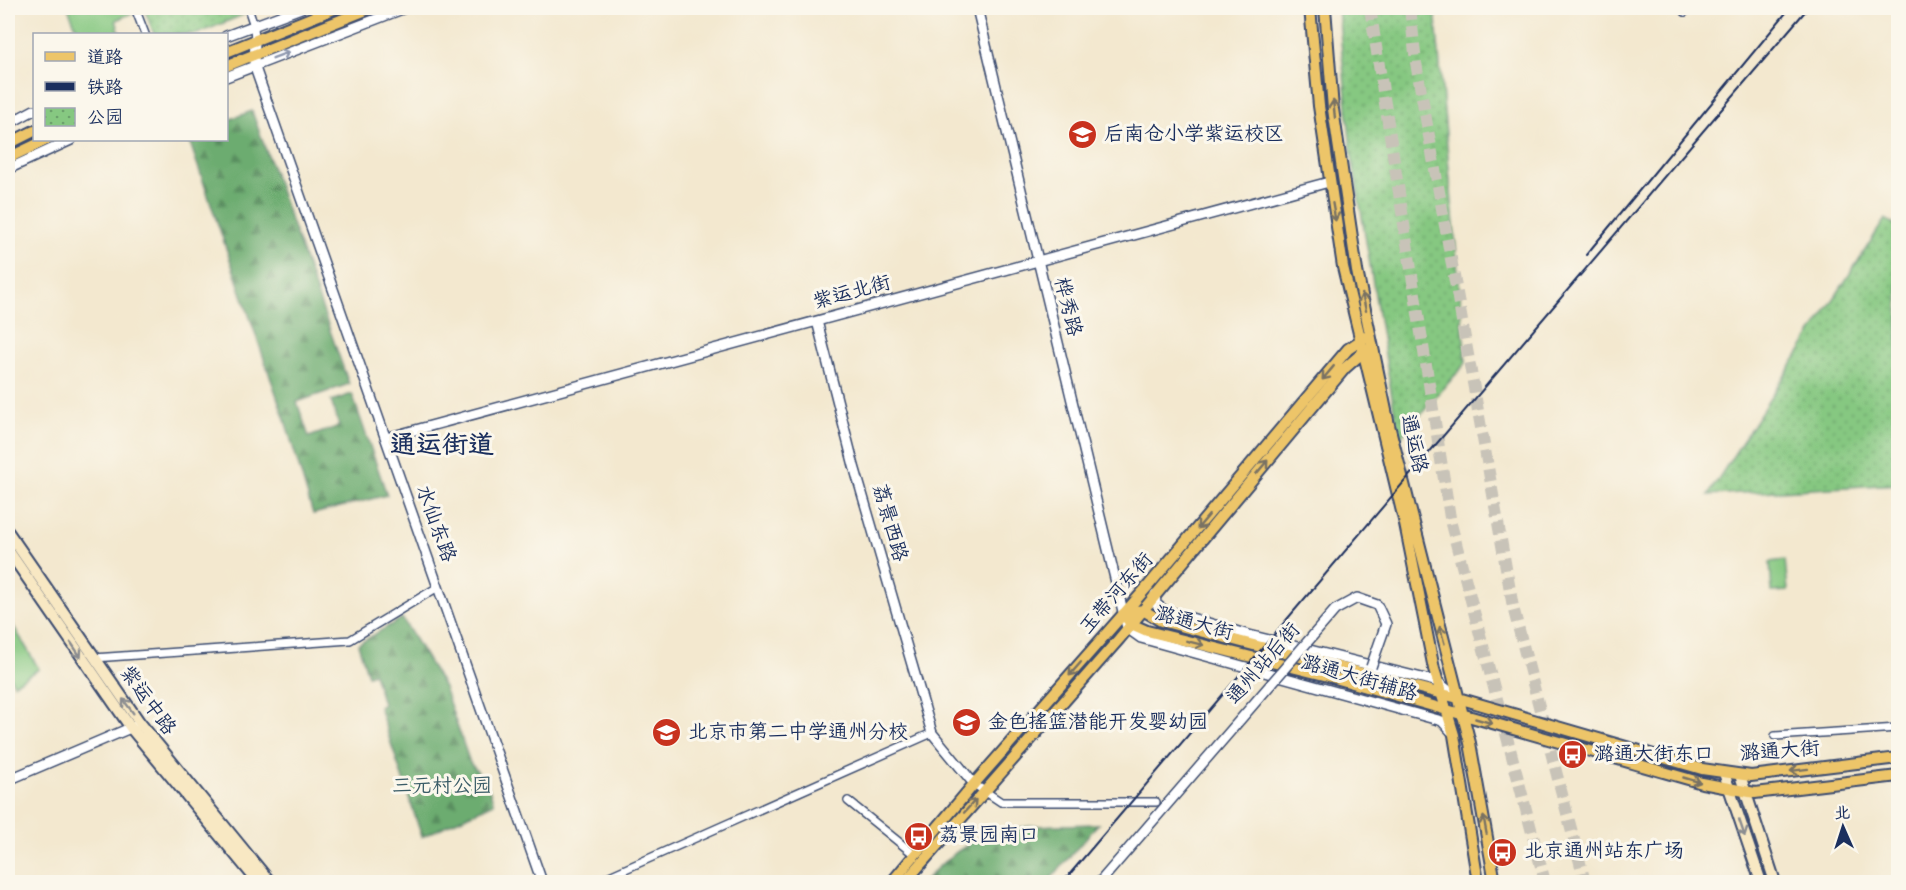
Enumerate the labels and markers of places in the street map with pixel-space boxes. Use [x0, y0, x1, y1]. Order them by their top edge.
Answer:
school or university icon: 后南仓小学紫运校区 [1067, 119, 1099, 151]
place label: 后南仓小学紫运校区 [1104, 119, 1284, 151]
school or university icon: 金色摇篮潜能开发婴幼园 [951, 707, 983, 739]
place label: 金色摇篮潜能开发婴幼园 [988, 707, 1208, 739]
school or university icon: 北京市第二中学通州分校 [651, 717, 683, 749]
place label: 北京市第二中学通州分校 [688, 717, 908, 749]
bus stop icon: 潞通大街东口 [1557, 739, 1589, 771]
place label: 潞通大街东口 [1594, 739, 1714, 771]
bus stop icon: 荔景园南口 [902, 820, 934, 852]
place label: 荔景园南口 [939, 820, 1039, 852]
bus stop icon: 北京通州站东广场 [1487, 836, 1519, 868]
place label: 北京通州站东广场 [1524, 836, 1684, 868]

